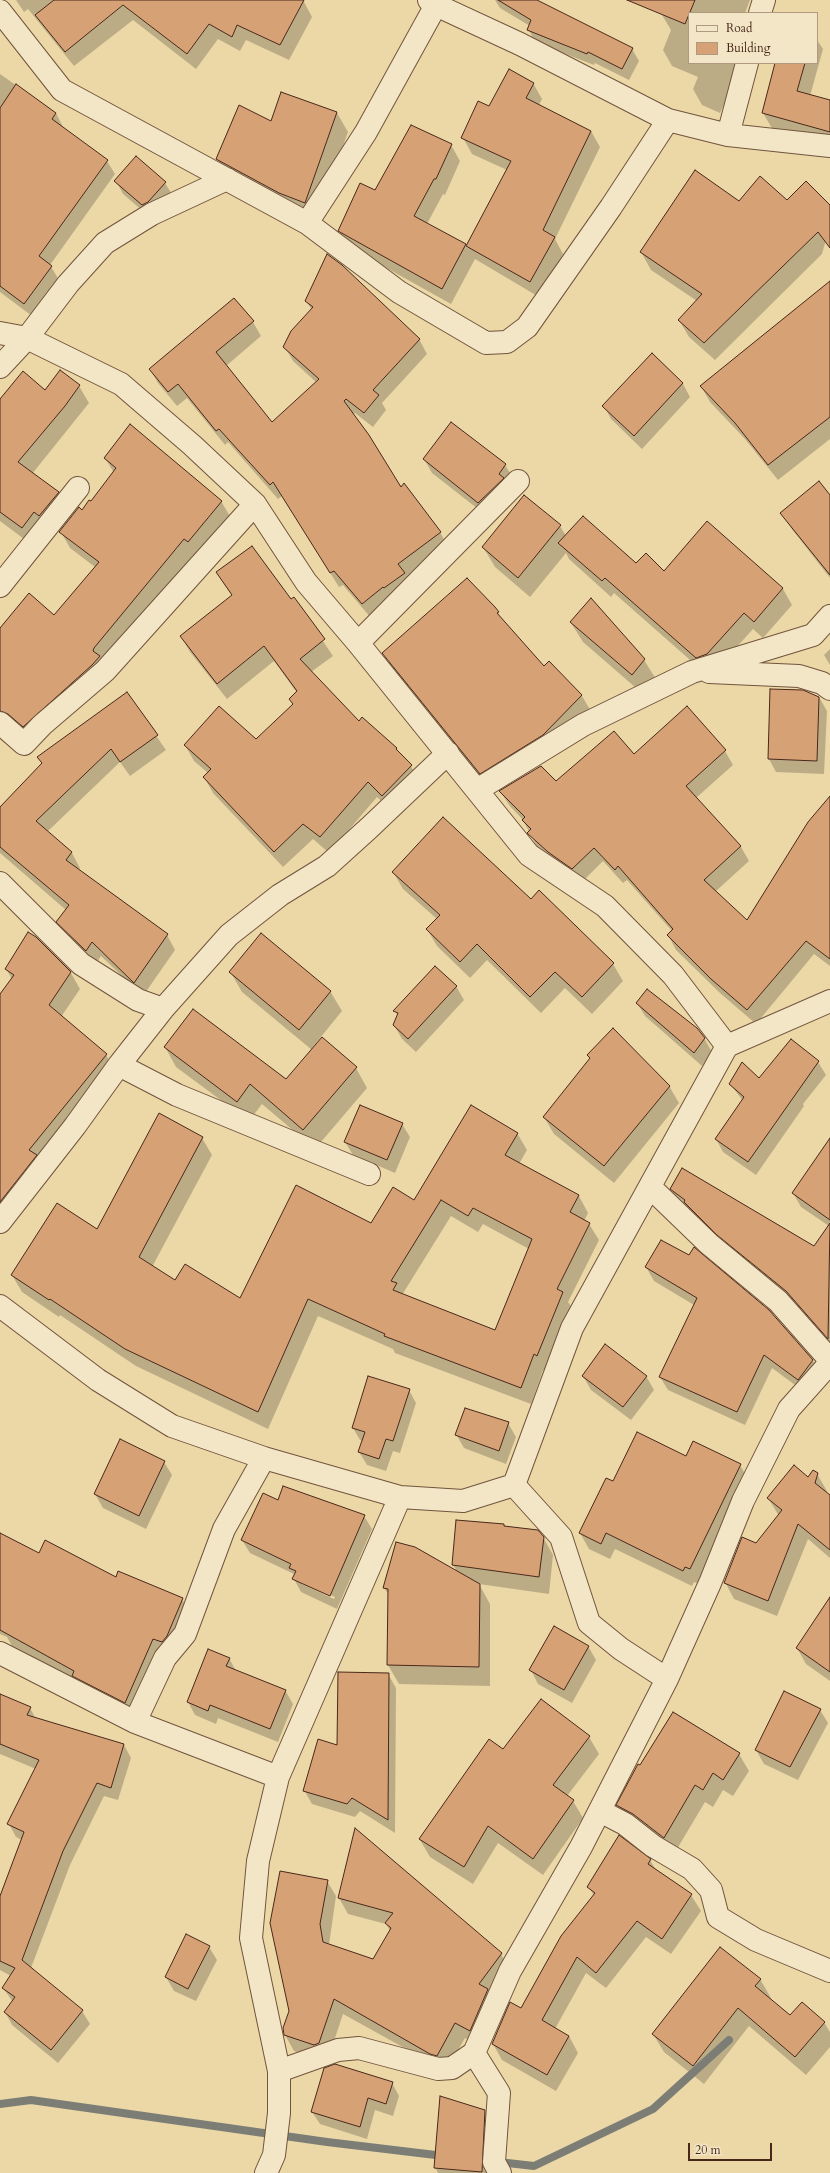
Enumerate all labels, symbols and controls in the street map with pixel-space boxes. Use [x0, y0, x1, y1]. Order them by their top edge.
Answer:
legend [688, 12, 818, 64]
text: Road [726, 20, 752, 36]
text: Building [726, 40, 770, 56]
scale bar [690, 2135, 774, 2161]
text: 20 m [695, 2142, 721, 2158]

